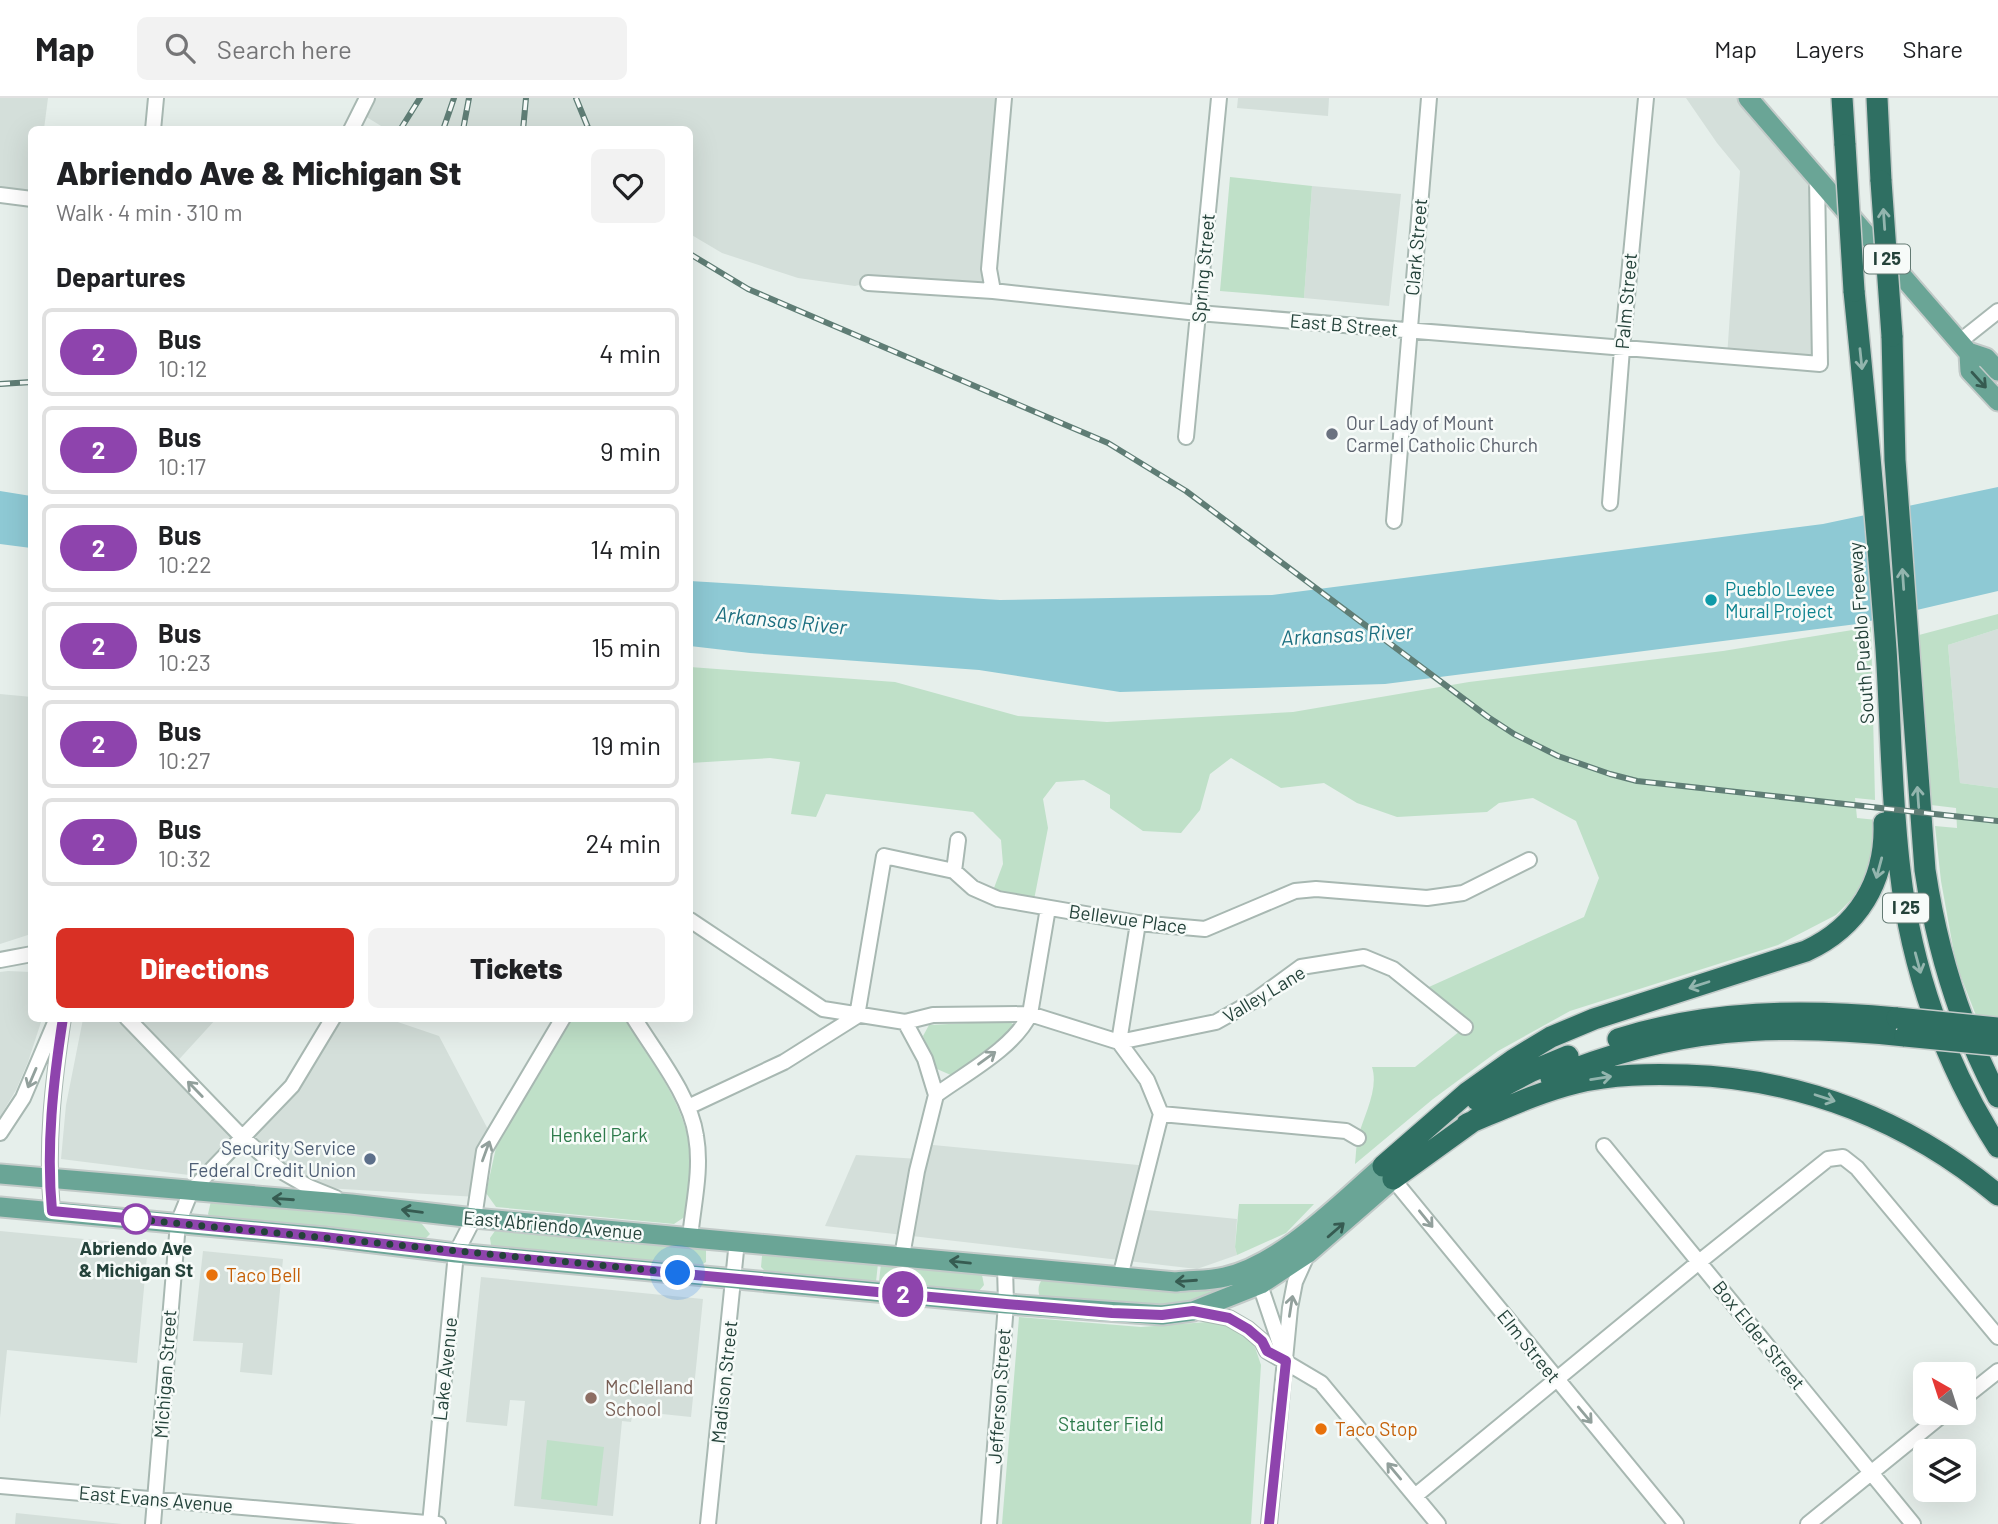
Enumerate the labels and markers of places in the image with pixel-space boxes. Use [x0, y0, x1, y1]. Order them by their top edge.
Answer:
place label: Our Lady of Mount Carmel Catholic Church [1346, 411, 1538, 456]
marker: Our Lady of Mount Carmel Catholic Church [1324, 426, 1340, 442]
place label: Pueblo Levee Mural Project [1725, 577, 1835, 622]
marker: Pueblo Levee Mural Project [1703, 592, 1719, 608]
place label: Security Service Federal Credit Union [188, 1136, 356, 1181]
marker: Security Service Federal Credit Union [362, 1151, 378, 1167]
marker: Abriendo Ave & Michigan St [121, 1204, 151, 1234]
place label: Abriendo Ave & Michigan St [79, 1236, 193, 1281]
place label: Taco Bell [226, 1263, 301, 1286]
marker: Taco Bell [204, 1267, 220, 1283]
place label: McClelland School [605, 1375, 693, 1420]
marker: McClelland School [583, 1390, 599, 1406]
place label: Taco Stop [1335, 1417, 1418, 1440]
marker: Taco Stop [1313, 1421, 1329, 1437]

